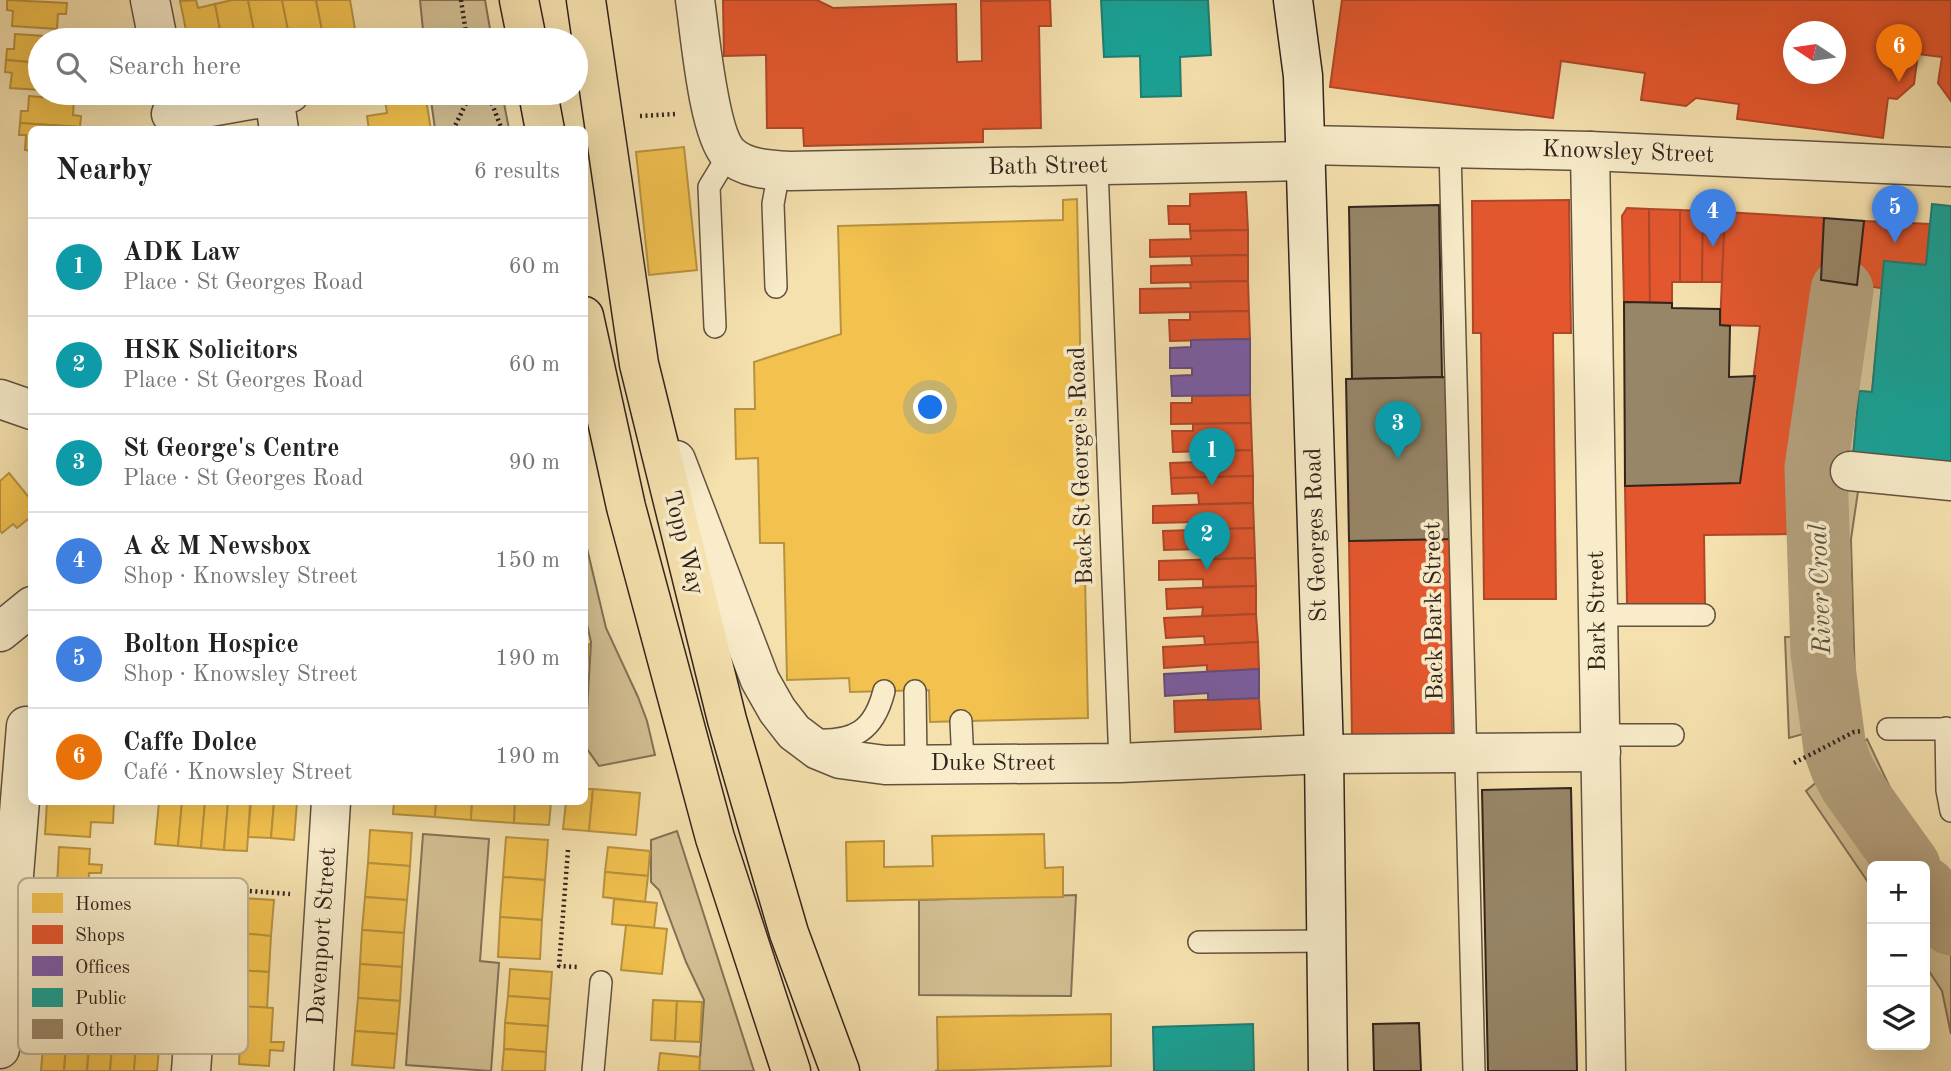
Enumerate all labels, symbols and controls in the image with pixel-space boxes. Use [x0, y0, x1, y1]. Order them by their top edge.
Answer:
north arrow [1783, 21, 1846, 84]
pin: 6 [1876, 24, 1922, 82]
search box [28, 28, 588, 105]
icon: search [52, 48, 90, 86]
text: Search here [108, 54, 241, 80]
street label: Knowsley Street [1542, 138, 1714, 168]
street label: Bath Street [988, 154, 1108, 180]
text: Nearby [56, 156, 153, 186]
text: 6 results [474, 160, 560, 183]
pin: 5 [1872, 185, 1918, 243]
pin: 4 [1690, 189, 1736, 247]
text: ADK Law [123, 240, 241, 266]
text: 1 [72, 255, 86, 278]
text: 60 m [509, 255, 560, 278]
text: Place · St Georges Road [123, 271, 364, 294]
text: HSK Solicitors [123, 338, 298, 364]
street label: Back St George's Road [1066, 346, 1098, 586]
text: 2 [72, 353, 86, 376]
text: 60 m [509, 353, 560, 376]
text: Place · St Georges Road [123, 369, 364, 392]
your location [913, 390, 947, 424]
pin: 3 [1375, 401, 1421, 459]
pin: 1 [1189, 428, 1235, 486]
text: St George's Centre [123, 436, 340, 462]
street label: St Georges Road [1302, 447, 1332, 623]
text: 3 [72, 451, 86, 474]
text: 90 m [509, 451, 560, 474]
text: Place · St Georges Road [123, 467, 364, 490]
street label: Topp Way [658, 488, 708, 598]
pin: 2 [1184, 512, 1230, 570]
street label: Back Bark Street [1421, 521, 1449, 701]
water label: River Croal [1806, 523, 1836, 656]
text: A & M Newsbox [123, 534, 311, 560]
text: 4 [72, 549, 86, 572]
text: 150 m [495, 549, 560, 572]
street label: Bark Street [1585, 550, 1611, 672]
text: Shop · Knowsley Street [123, 565, 357, 588]
text: Bolton Hospice [123, 632, 299, 658]
text: 5 [72, 647, 86, 670]
text: 190 m [495, 647, 560, 670]
text: Shop · Knowsley Street [123, 663, 357, 686]
text: Caffe Dolce [123, 730, 257, 756]
text: 6 [72, 745, 86, 768]
text: 190 m [495, 745, 560, 768]
street label: Duke Street [930, 752, 1056, 776]
text: Café · Knowsley Street [123, 761, 352, 784]
street label: Davenport Street [305, 846, 341, 1026]
map controls [1867, 861, 1930, 1050]
button: + [1867, 861, 1930, 924]
legend [18, 878, 248, 1054]
text: Homes [75, 896, 131, 915]
button: − [1867, 924, 1930, 987]
text: Shops [75, 927, 125, 946]
text: Offices [75, 959, 130, 978]
button: layers [1867, 987, 1930, 1050]
text: Public [75, 990, 126, 1009]
text: Other [75, 1022, 122, 1041]

